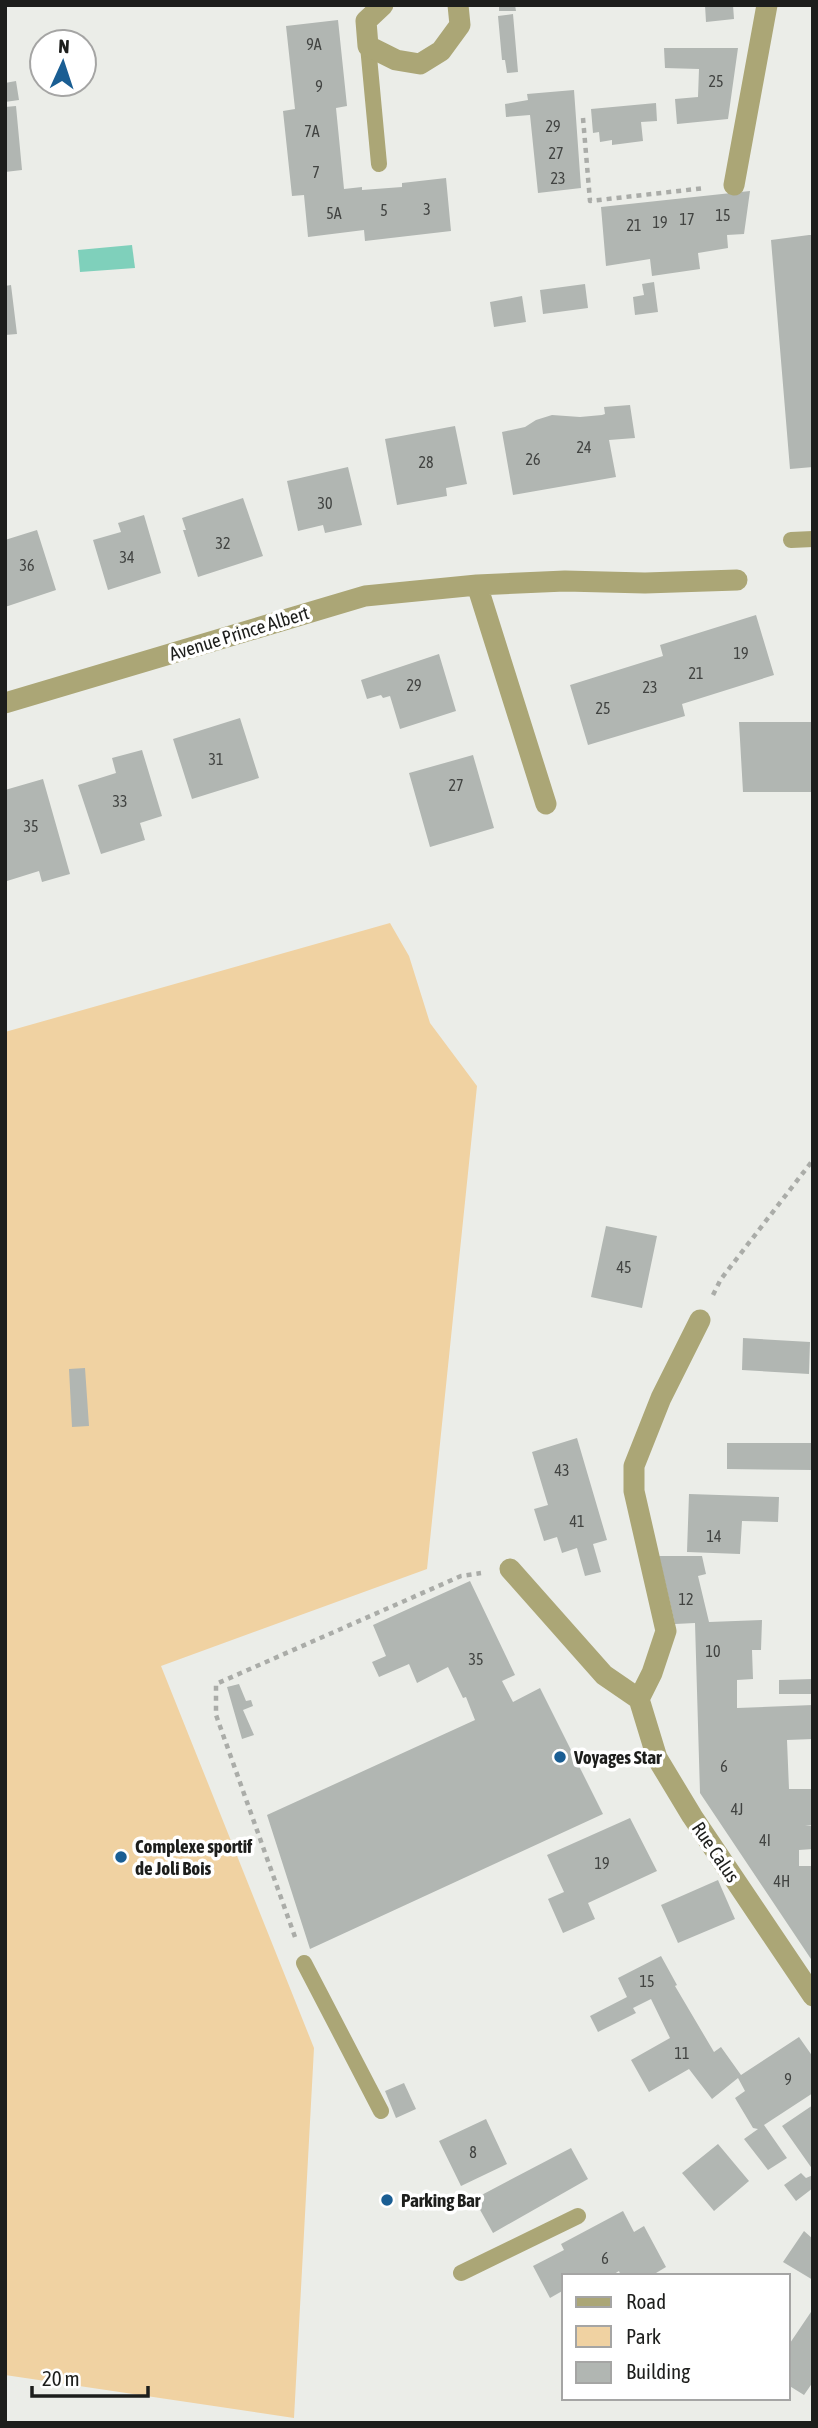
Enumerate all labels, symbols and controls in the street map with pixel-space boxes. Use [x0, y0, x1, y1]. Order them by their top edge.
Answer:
north arrow [28, 28, 98, 98]
text: N [58, 35, 70, 57]
house number: 9A [306, 35, 322, 53]
house number: 25 [708, 72, 724, 90]
house number: 9 [315, 77, 323, 95]
house number: 29 [545, 117, 561, 135]
house number: 7A [304, 122, 320, 140]
house number: 27 [548, 144, 564, 162]
house number: 7 [312, 163, 320, 181]
house number: 23 [550, 169, 566, 187]
house number: 3 [423, 200, 431, 218]
house number: 5 [380, 201, 388, 219]
house number: 5A [326, 204, 342, 222]
house number: 15 [715, 206, 731, 224]
house number: 17 [679, 210, 695, 228]
house number: 19 [652, 213, 668, 231]
house number: 21 [626, 216, 642, 234]
house number: 24 [576, 438, 592, 456]
house number: 26 [525, 450, 541, 468]
house number: 28 [418, 453, 434, 471]
house number: 30 [317, 494, 333, 512]
house number: 32 [215, 534, 231, 552]
house number: 34 [119, 548, 135, 566]
house number: 36 [19, 556, 35, 574]
street label: Avenue Prince Albert [167, 601, 311, 665]
house number: 19 [733, 644, 749, 662]
house number: 21 [688, 664, 704, 682]
house number: 29 [406, 676, 422, 694]
house number: 23 [642, 678, 658, 696]
house number: 25 [595, 699, 611, 717]
house number: 31 [208, 750, 224, 768]
house number: 27 [448, 776, 464, 794]
house number: 33 [112, 792, 128, 810]
house number: 35 [23, 817, 39, 835]
house number: 45 [616, 1258, 632, 1276]
house number: 43 [554, 1461, 570, 1479]
house number: 41 [569, 1512, 585, 1530]
house number: 14 [706, 1527, 722, 1545]
house number: 12 [678, 1590, 694, 1608]
house number: 10 [705, 1642, 721, 1660]
house number: 35 [468, 1650, 484, 1668]
place label: Voyages Star [573, 1746, 662, 1768]
marker: Voyages Star [552, 1749, 568, 1765]
house number: 6 [720, 1757, 728, 1775]
house number: 4J [731, 1800, 743, 1818]
street label: Rue Calus [688, 1818, 744, 1887]
house number: 4I [759, 1831, 771, 1849]
place label: Complexe sportif de Joli Bois [135, 1835, 253, 1879]
marker: Complexe sportif de Joli Bois [113, 1849, 129, 1865]
house number: 19 [594, 1854, 610, 1872]
house number: 4H [774, 1872, 790, 1890]
house number: 15 [639, 1972, 655, 1990]
house number: 11 [674, 2044, 690, 2062]
house number: 9 [784, 2070, 792, 2088]
house number: 8 [469, 2143, 477, 2161]
place label: Parking Bar [401, 2189, 481, 2211]
marker: Parking Bar [379, 2192, 395, 2208]
house number: 6 [601, 2249, 609, 2267]
legend [562, 2274, 790, 2400]
text: Road [626, 2289, 666, 2313]
text: Park [626, 2324, 661, 2348]
scale bar [32, 2354, 147, 2398]
text: Building [626, 2359, 690, 2383]
text: 20 m [42, 2366, 80, 2390]

